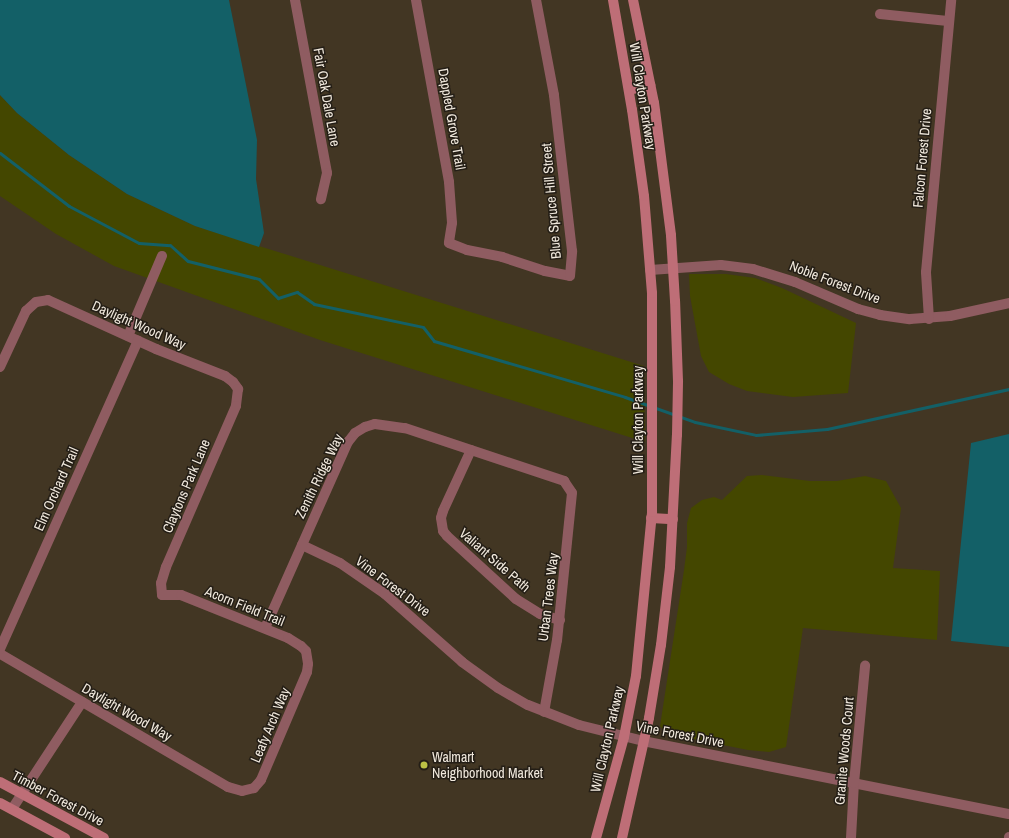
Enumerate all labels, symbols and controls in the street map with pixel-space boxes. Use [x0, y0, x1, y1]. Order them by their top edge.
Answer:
street label: Will Clayton Parkway [626, 41, 660, 151]
street label: Fair Oak Dale Lane [310, 46, 344, 148]
street label: Dappled Grove Trail [435, 67, 469, 171]
street label: Falcon Forest Drive [909, 108, 935, 208]
street label: Blue Spruce Hill Street [538, 142, 564, 260]
street label: Noble Forest Drive [787, 257, 883, 307]
street label: Daylight Wood Way [90, 297, 188, 353]
street label: Will Clayton Parkway [630, 366, 646, 474]
street label: Zenith Ridge Way [291, 431, 347, 521]
street label: Claytons Park Lane [159, 437, 213, 535]
street label: Elm Orchard Trail [30, 444, 82, 534]
street label: Valiant Side Path [456, 525, 534, 595]
street label: Vine Forest Drive [352, 552, 434, 620]
street label: Urban Trees Way [534, 552, 562, 642]
street label: Acorn Field Trail [203, 582, 287, 630]
street label: Daylight Wood Way [79, 680, 175, 744]
street label: Will Clayton Parkway [587, 684, 627, 794]
street label: Leafy Arch Way [247, 685, 293, 765]
street label: Granite Woods Court [831, 696, 857, 806]
street label: Vine Forest Drive [635, 717, 725, 751]
place label: Walmart Neighborhood Market [432, 749, 543, 782]
marker: Walmart Neighborhood Market [419, 760, 429, 770]
street label: Timber Forest Drive [9, 767, 107, 829]

